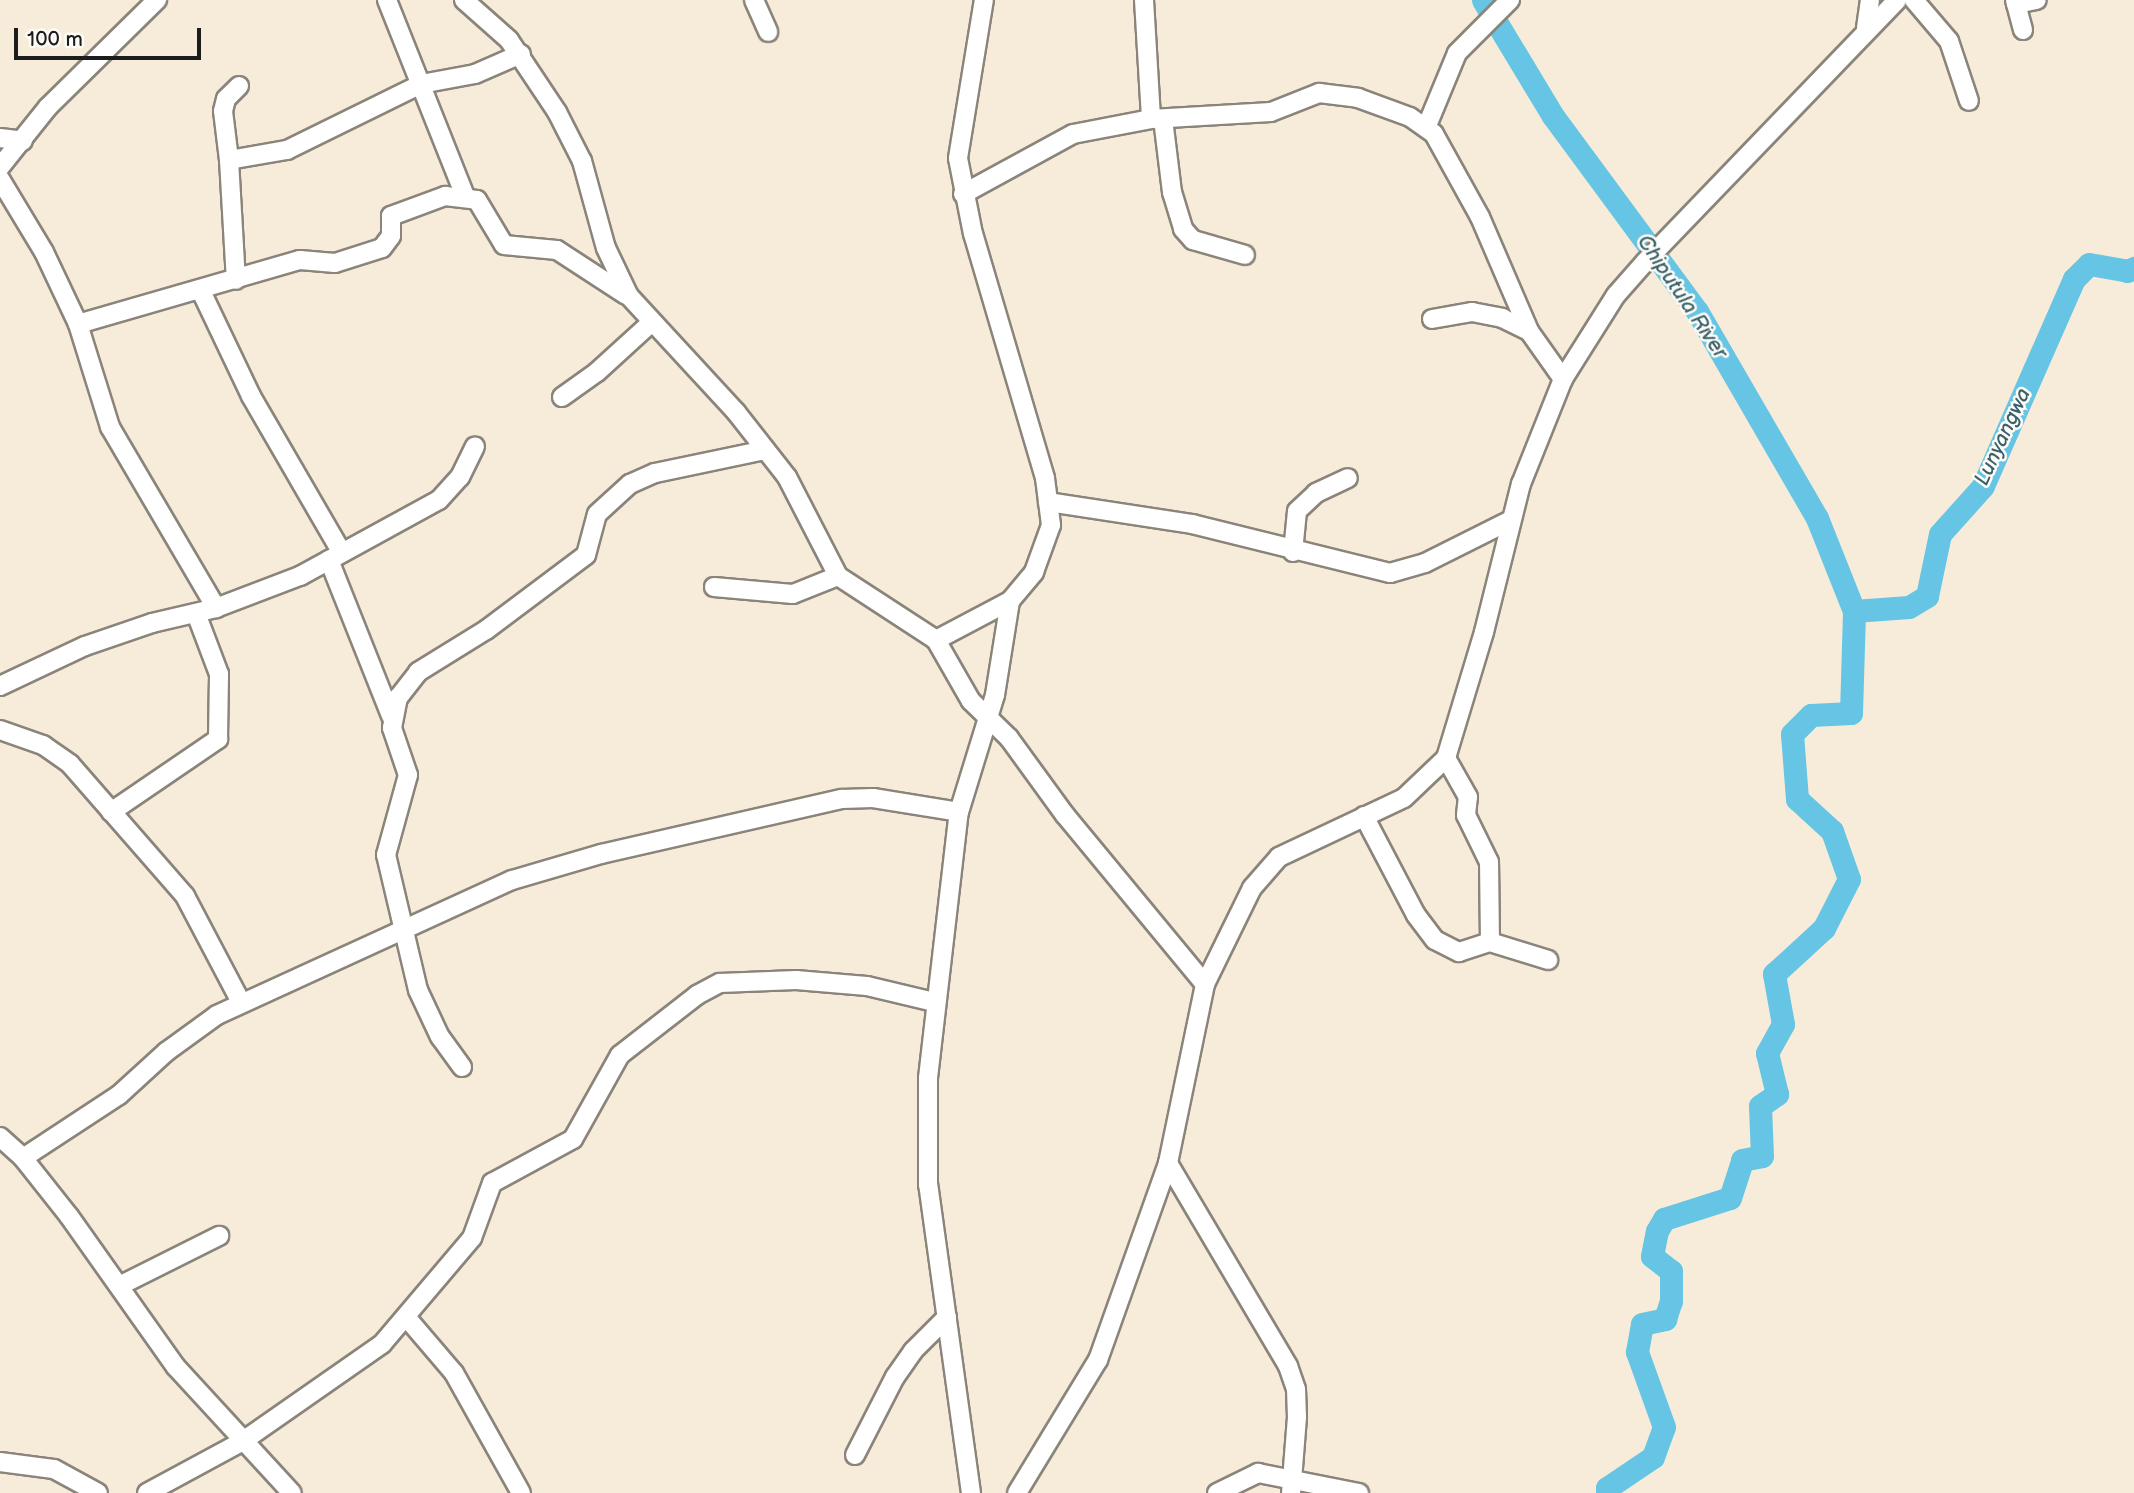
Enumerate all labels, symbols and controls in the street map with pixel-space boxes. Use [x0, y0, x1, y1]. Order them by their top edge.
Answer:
scale bar [18, 14, 205, 58]
text: 100 m [27, 27, 83, 52]
water label: Chiputula River [1631, 230, 1733, 364]
water label: Lunyangwa [1970, 384, 2036, 490]

